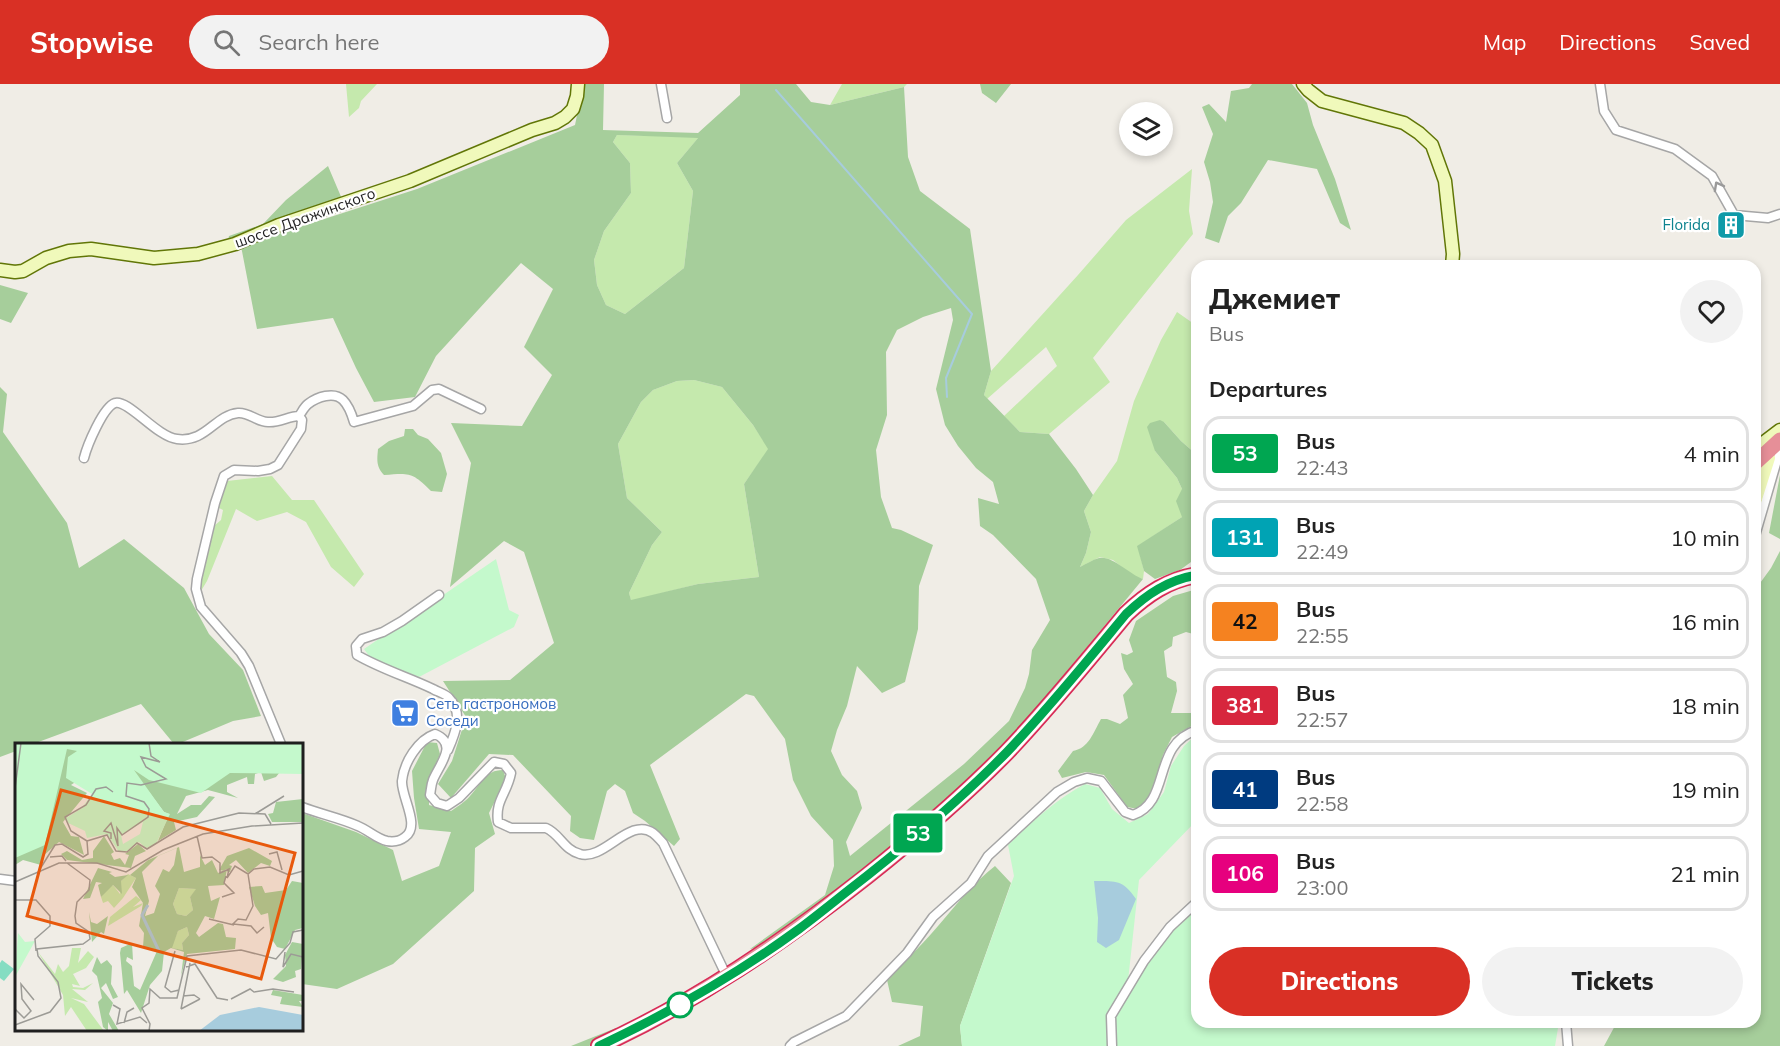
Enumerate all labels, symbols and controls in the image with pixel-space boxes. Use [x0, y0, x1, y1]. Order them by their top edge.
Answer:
search box [189, 15, 609, 69]
text: Stopwise [30, 25, 153, 60]
icon: search [210, 26, 243, 59]
text: Search here [258, 28, 379, 56]
text: Map [1483, 29, 1526, 55]
text: Directions [1559, 29, 1656, 55]
text: Saved [1689, 29, 1750, 55]
map controls [1119, 102, 1173, 156]
button: layers [1119, 102, 1173, 156]
one-way arrow [1714, 182, 1725, 192]
street label: шоссе Дражинского [232, 183, 378, 252]
building icon: Florida [1715, 209, 1747, 241]
place label: Florida [1662, 215, 1710, 234]
button: heart [1680, 280, 1743, 343]
text: Джемиет [1209, 281, 1340, 316]
text: Bus [1209, 321, 1244, 346]
text: Departures [1209, 375, 1327, 403]
text: Bus [1296, 427, 1335, 455]
text: 53 [1232, 440, 1258, 466]
text: 4 min [1684, 440, 1740, 468]
text: 22:43 [1296, 455, 1349, 480]
text: Bus [1296, 511, 1335, 539]
text: 131 [1226, 524, 1264, 550]
text: 10 min [1670, 524, 1740, 552]
text: 22:49 [1296, 539, 1349, 564]
text: Bus [1296, 595, 1335, 623]
text: 42 [1232, 608, 1258, 634]
text: 16 min [1670, 608, 1740, 636]
text: 22:55 [1296, 623, 1349, 648]
text: Bus [1296, 679, 1335, 707]
text: 381 [1226, 692, 1264, 718]
text: 18 min [1670, 692, 1740, 720]
place label: Сеть гастрономов Соседи [426, 694, 556, 730]
supermarket icon: Сеть гастрономов Соседи [389, 697, 421, 729]
text: 22:57 [1296, 707, 1349, 732]
inset map [15, 743, 303, 1031]
text: Bus [1296, 763, 1335, 791]
text: 41 [1232, 776, 1258, 802]
text: 19 min [1670, 776, 1740, 804]
text: 22:58 [1296, 791, 1349, 816]
line badge: 53 [891, 814, 945, 852]
text: 53 [905, 820, 931, 846]
text: Bus [1296, 847, 1335, 875]
text: 106 [1226, 860, 1264, 886]
text: 21 min [1670, 860, 1740, 888]
text: 23:00 [1296, 875, 1349, 900]
button: Directions [1209, 947, 1470, 1016]
button: Tickets [1482, 947, 1743, 1016]
unlabelled marker [667, 992, 693, 1018]

